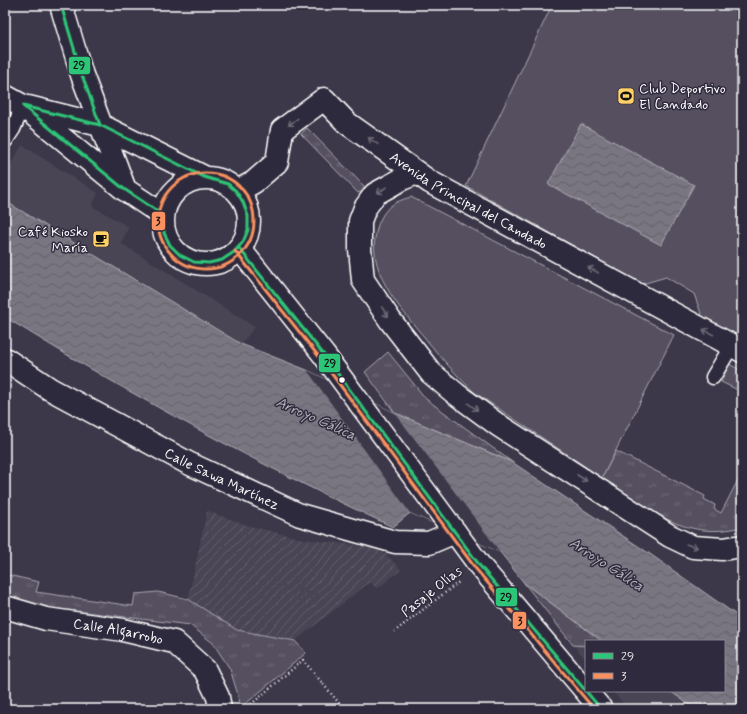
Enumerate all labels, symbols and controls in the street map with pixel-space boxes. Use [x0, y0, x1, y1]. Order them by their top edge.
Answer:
line badge: 29 [68, 56, 91, 75]
text: 29 [73, 59, 85, 73]
place label: Club Deportivo El Candado [639, 80, 726, 114]
sports icon: Club Deportivo El Candado [616, 86, 636, 106]
one-way arrow [287, 118, 298, 127]
one-way arrow [367, 137, 378, 145]
street label: Avenida Principal del Candado [386, 148, 550, 254]
one-way arrow [377, 186, 388, 194]
line badge: 3 [151, 211, 166, 231]
text: 3 [156, 215, 161, 229]
place label: Café Kiosko María [18, 223, 88, 257]
cafe icon: Café Kiosko María [91, 229, 111, 249]
one-way arrow [587, 266, 599, 274]
one-way arrow [381, 306, 389, 317]
one-way arrow [702, 328, 714, 335]
line badge: 29 [318, 353, 341, 373]
text: 29 [324, 357, 336, 371]
unlabelled marker [337, 375, 347, 385]
water label: Arroyo Gálica [273, 392, 359, 446]
one-way arrow [467, 403, 478, 411]
street label: Calle Sawa Martínez [161, 444, 282, 514]
one-way arrow [576, 474, 587, 483]
water label: Arroyo Gálica [565, 533, 648, 597]
one-way arrow [686, 543, 699, 550]
street label: Pasaje Olías [397, 562, 466, 621]
line badge: 29 [495, 587, 518, 607]
text: 29 [500, 591, 512, 605]
line badge: 3 [512, 611, 527, 630]
street label: Calle Algarrobo [72, 615, 165, 649]
text: 3 [518, 615, 523, 629]
legend [585, 640, 725, 692]
text: 29 [621, 649, 634, 665]
text: 3 [621, 669, 627, 685]

